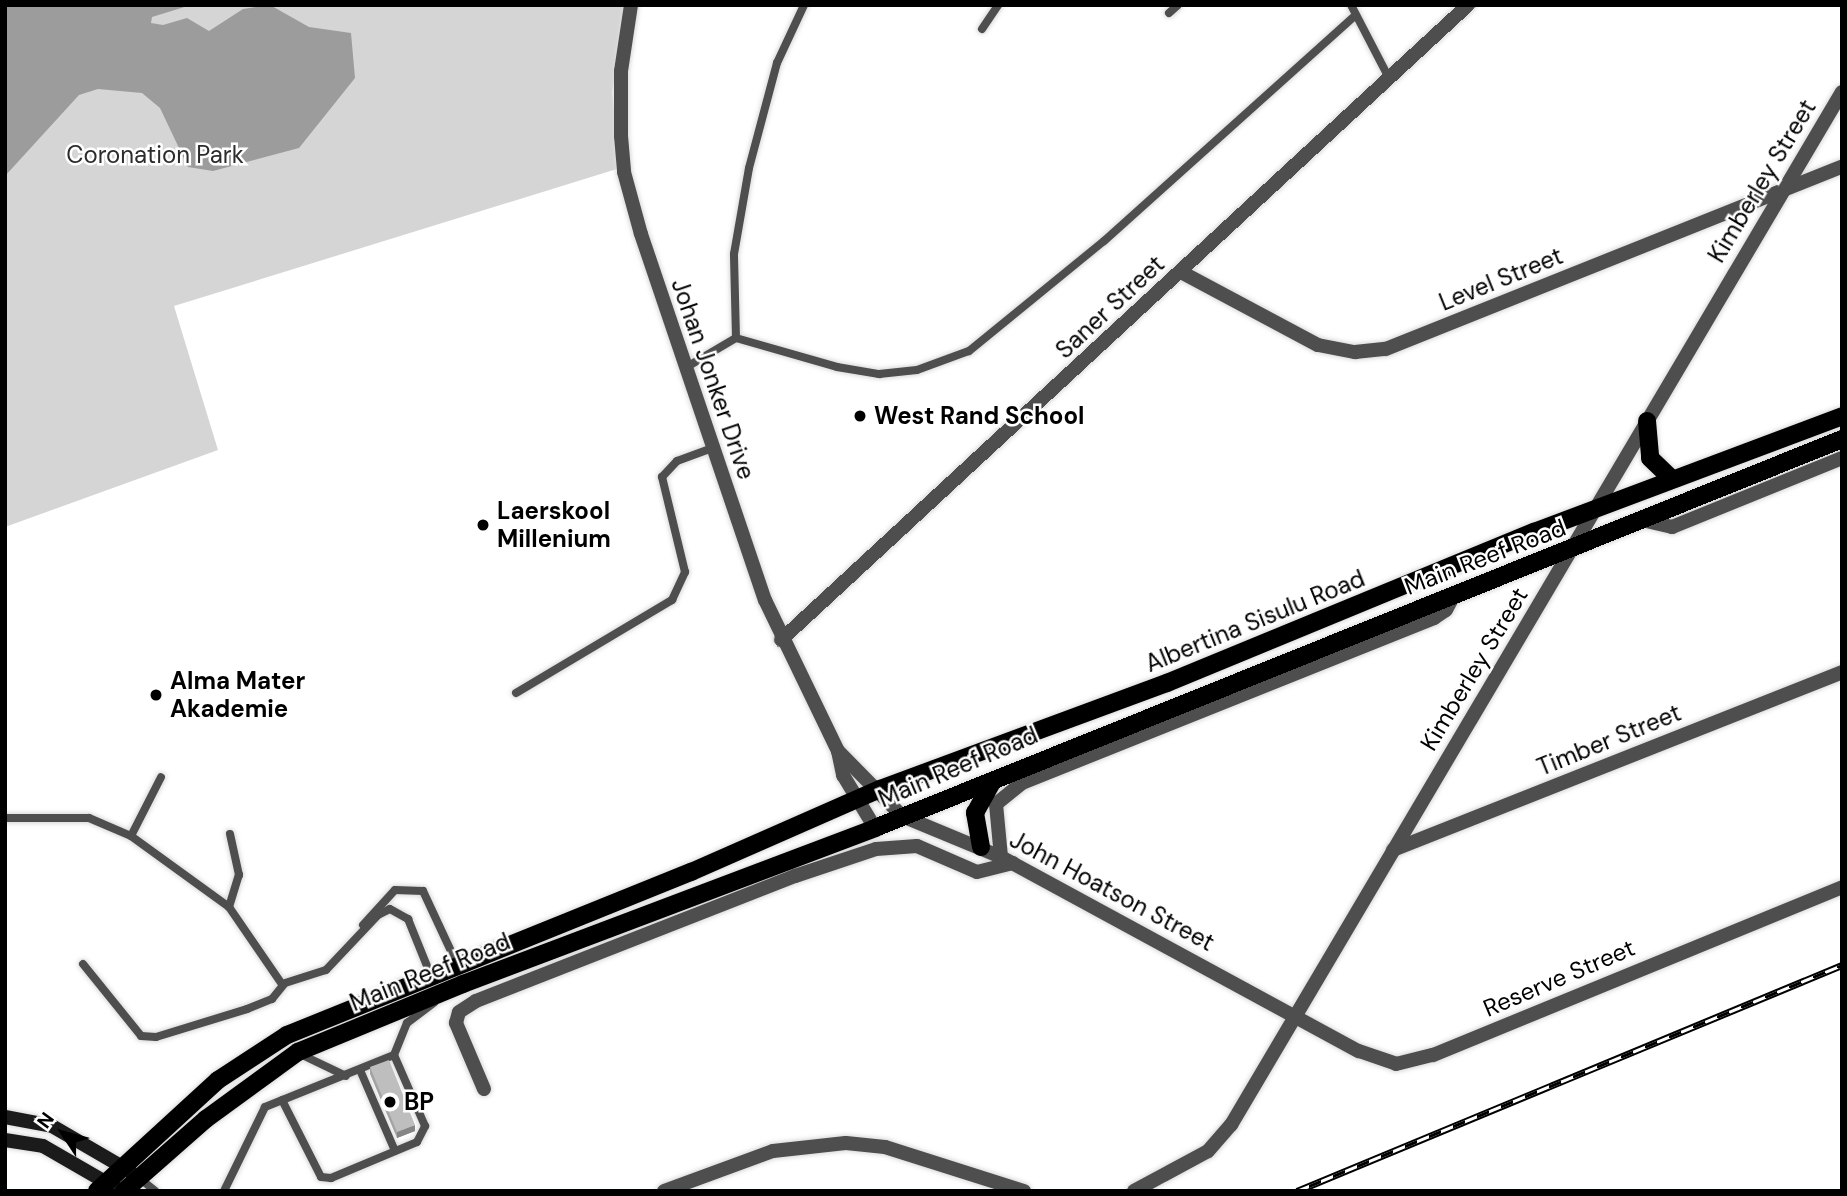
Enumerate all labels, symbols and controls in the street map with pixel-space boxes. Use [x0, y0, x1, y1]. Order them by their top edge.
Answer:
street label: Kimberley Street [1702, 94, 1822, 268]
park label: Coronation Park [66, 141, 244, 169]
street label: Level Street [1435, 241, 1567, 317]
street label: Saner Street [1050, 250, 1170, 364]
street label: Johan Jonker Drive [665, 275, 761, 483]
place label: West Rand School [874, 402, 1085, 430]
marker: West Rand School [852, 408, 868, 424]
place label: Laerskool Millenium [497, 497, 611, 553]
street label: Main Reef Road [1400, 513, 1570, 601]
marker: Laerskool Millenium [475, 517, 491, 533]
street label: Albertina Sisulu Road [1141, 564, 1369, 678]
street label: Kimberley Street [1414, 582, 1534, 756]
place label: Alma Mater Akademie [170, 667, 305, 723]
marker: Alma Mater Akademie [148, 687, 164, 703]
street label: Timber Street [1533, 698, 1685, 782]
street label: Main Reef Road [874, 720, 1042, 814]
street label: John Hoatson Street [1005, 825, 1219, 957]
street label: Main Reef Road [346, 927, 514, 1017]
street label: Reserve Street [1479, 933, 1639, 1023]
place label: BP [404, 1088, 434, 1116]
marker: BP [382, 1094, 398, 1110]
north arrow [28, 1098, 98, 1168]
text: N [31, 1107, 60, 1133]

